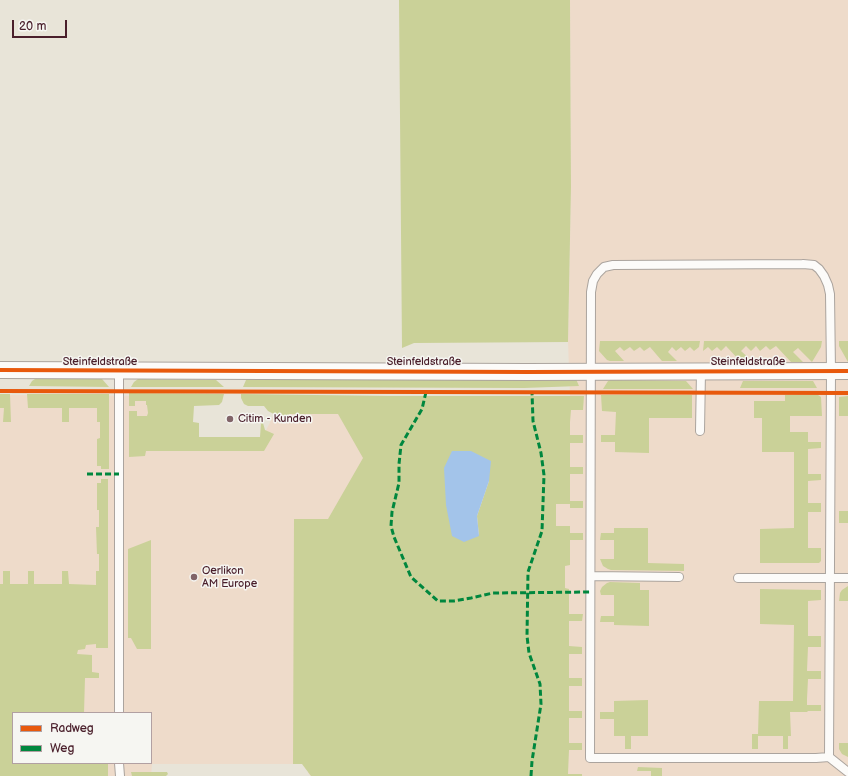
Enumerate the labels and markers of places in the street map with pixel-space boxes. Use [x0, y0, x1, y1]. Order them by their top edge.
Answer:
place label: Citim - Kunden [238, 412, 312, 426]
marker: Citim - Kunden [225, 414, 235, 424]
place label: Oerlikon AM Europe [202, 564, 257, 590]
marker: Oerlikon AM Europe [189, 572, 199, 582]

